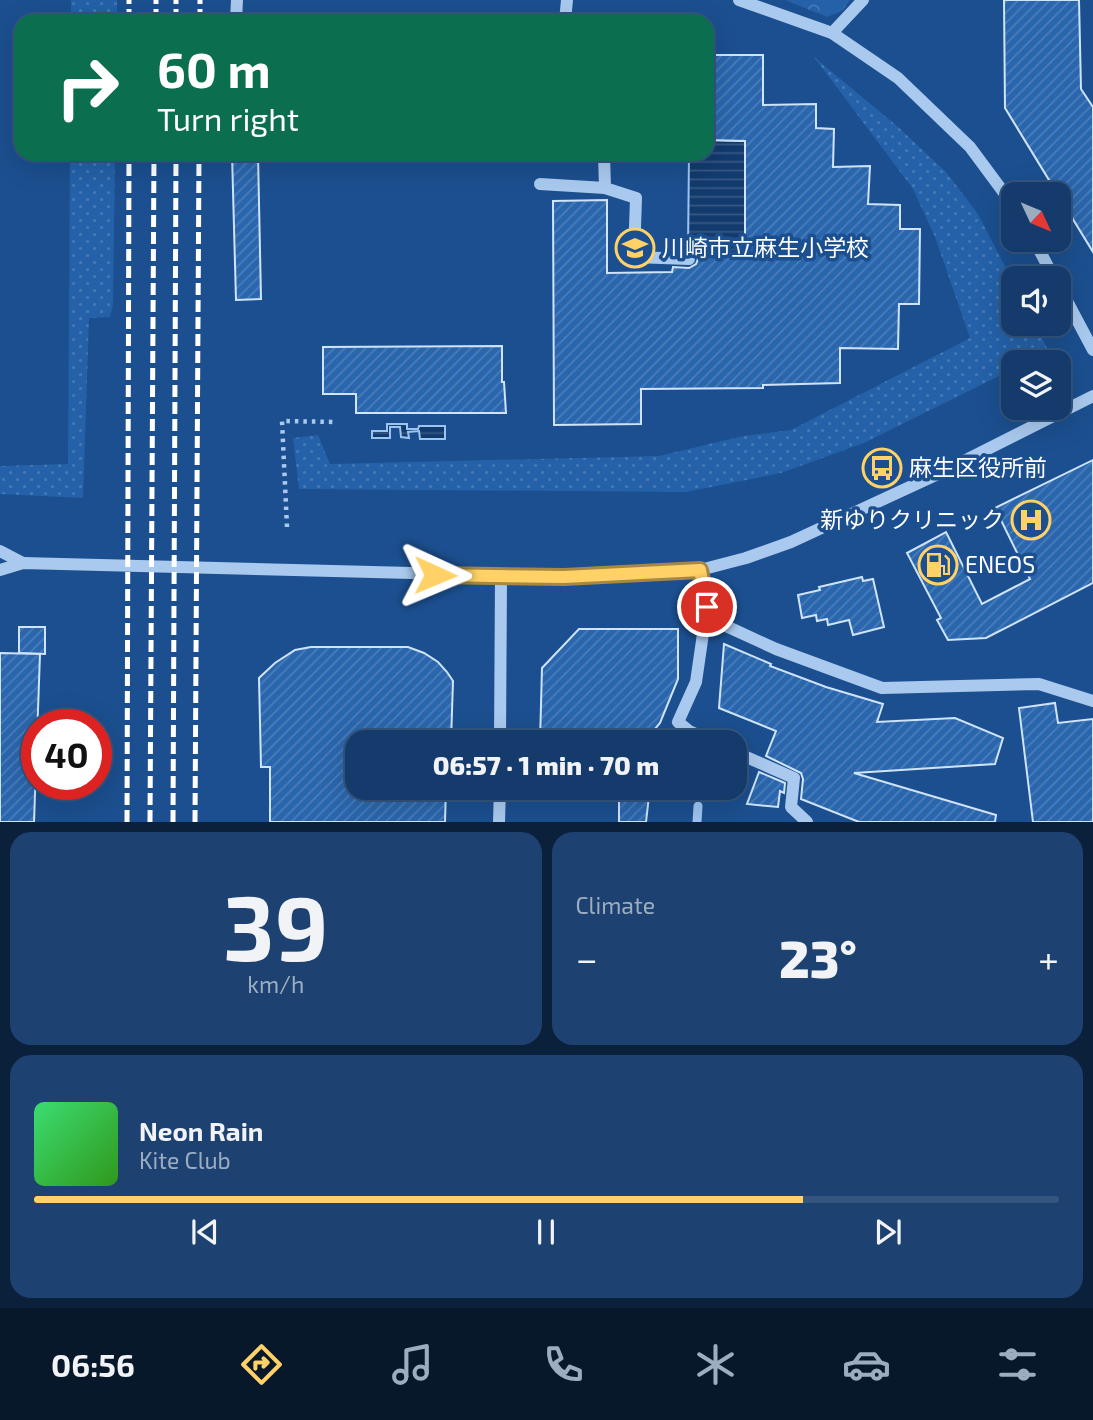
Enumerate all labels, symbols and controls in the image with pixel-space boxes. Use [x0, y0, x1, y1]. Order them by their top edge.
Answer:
text: 60 m [157, 39, 271, 98]
icon: right [42, 42, 133, 133]
text: Turn right [157, 99, 299, 137]
north arrow [1001, 182, 1071, 252]
map controls [1001, 182, 1071, 420]
school or university icon: 川崎市立麻生小学校 [614, 227, 656, 269]
place label: 川崎市立麻生小学校 [662, 233, 869, 261]
button: sound [1001, 266, 1071, 336]
button: layers [1001, 350, 1071, 420]
bus stop icon: 麻生区役所前 [861, 447, 903, 489]
place label: 麻生区役所前 [909, 453, 1047, 481]
hospital icon: 新ゆりクリニック [1010, 499, 1052, 541]
place label: 新ゆりクリニック [820, 505, 1004, 533]
position arrow [398, 538, 472, 612]
fuel station icon: ENEOS [917, 544, 959, 586]
place label: ENEOS [965, 550, 1035, 578]
pin [677, 577, 737, 637]
icon: arrive [688, 588, 726, 626]
speed limit sign: 40 [21, 709, 112, 800]
text: 06:57 · 1 min · 70 m [433, 749, 659, 780]
text: 39 [223, 870, 328, 979]
text: Climate [576, 891, 655, 919]
text: 23° [779, 926, 857, 988]
text: − [576, 935, 598, 981]
text: + [1038, 935, 1059, 981]
text: km/h [247, 970, 304, 998]
text: Neon Rain [139, 1115, 263, 1146]
text: Kite Club [139, 1146, 231, 1174]
icon: previous [186, 1213, 224, 1251]
icon: pause [527, 1213, 565, 1251]
icon: next [869, 1213, 907, 1251]
icon: directions [237, 1340, 286, 1389]
icon: music [388, 1340, 437, 1389]
icon: phone [539, 1340, 588, 1389]
icon: climate [691, 1340, 740, 1389]
icon: car [842, 1340, 891, 1389]
icon: filters [993, 1340, 1042, 1389]
text: 06:56 [51, 1345, 135, 1383]

